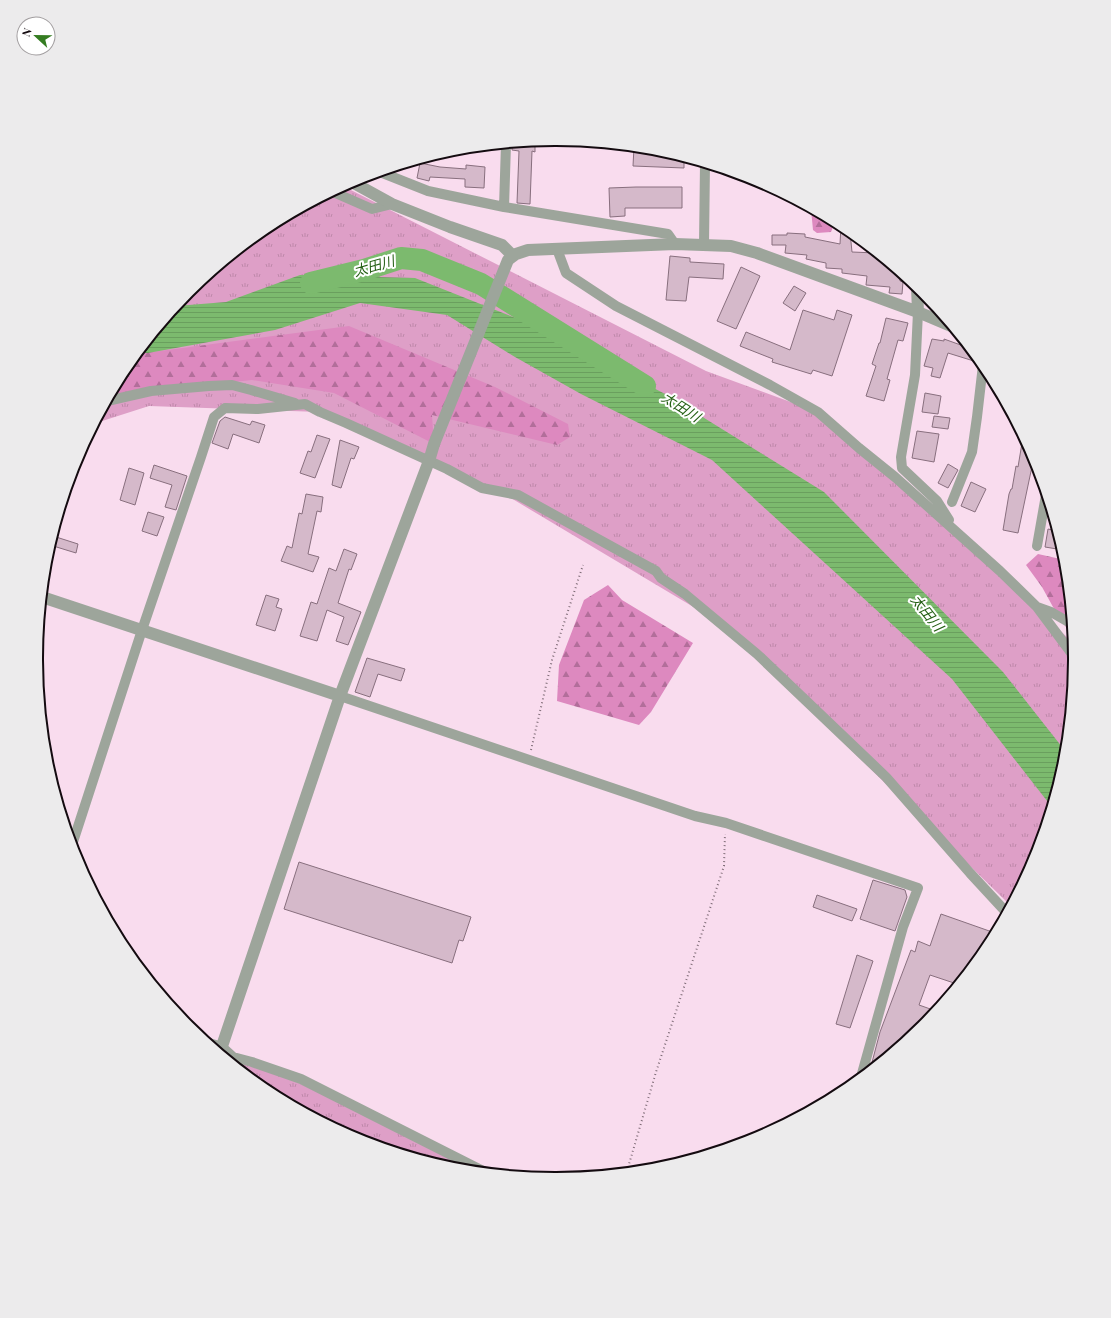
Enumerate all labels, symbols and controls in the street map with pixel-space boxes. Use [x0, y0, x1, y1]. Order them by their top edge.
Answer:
north arrow [16, 16, 56, 56]
text: N [18, 26, 35, 39]
water label: 太田川 [351, 250, 399, 280]
water label: 太田川 [658, 387, 706, 427]
water label: 太田川 [907, 590, 949, 637]

